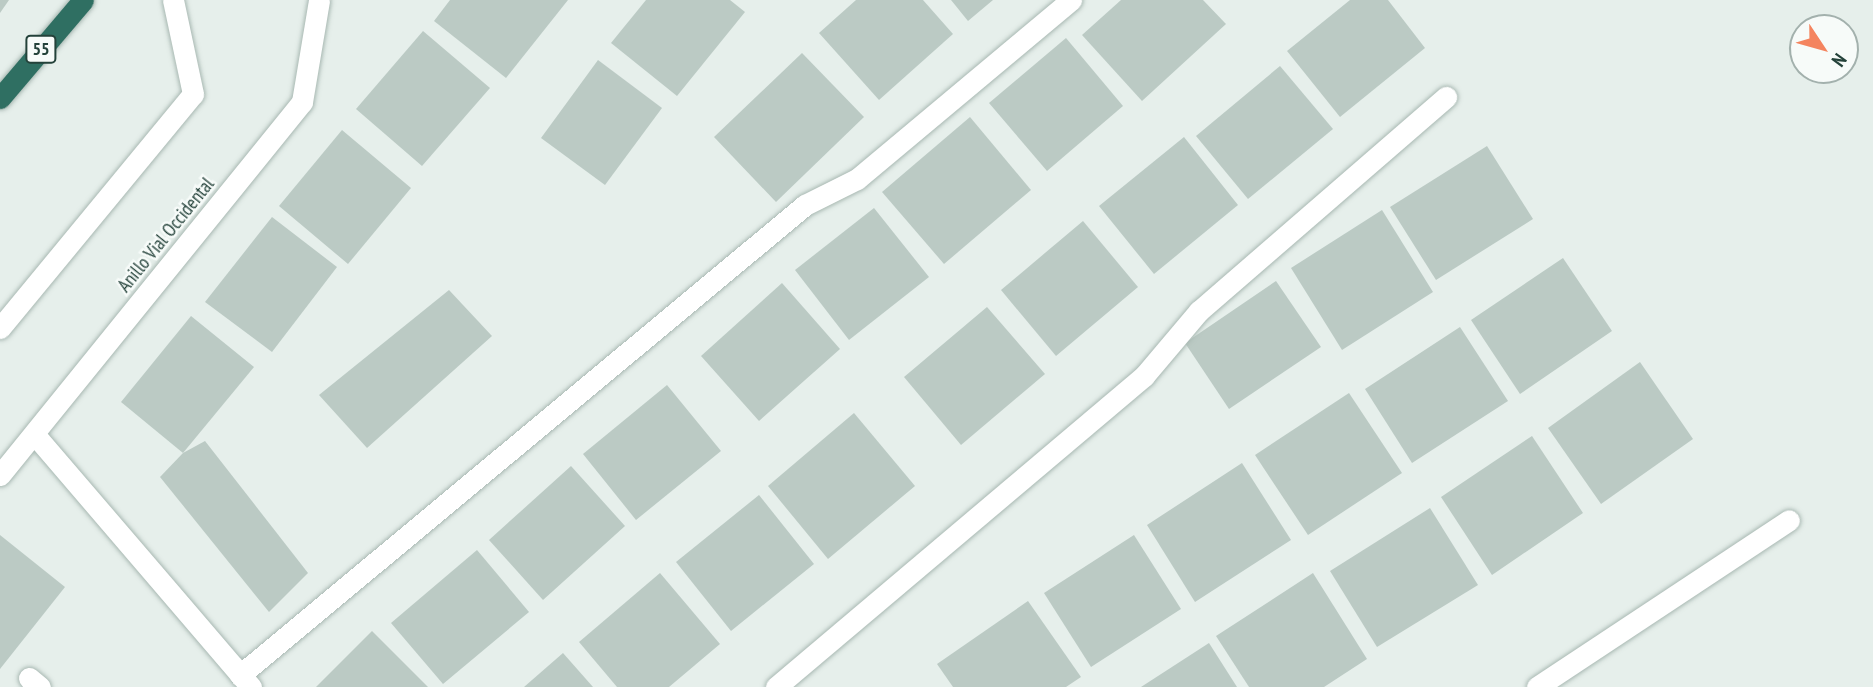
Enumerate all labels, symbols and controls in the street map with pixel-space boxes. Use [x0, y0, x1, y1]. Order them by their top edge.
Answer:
north arrow [1789, 14, 1859, 84]
road number: 55 [25, 34, 57, 64]
text: N [1827, 49, 1852, 71]
street label: Anillo Vial Occidental [113, 173, 219, 297]

